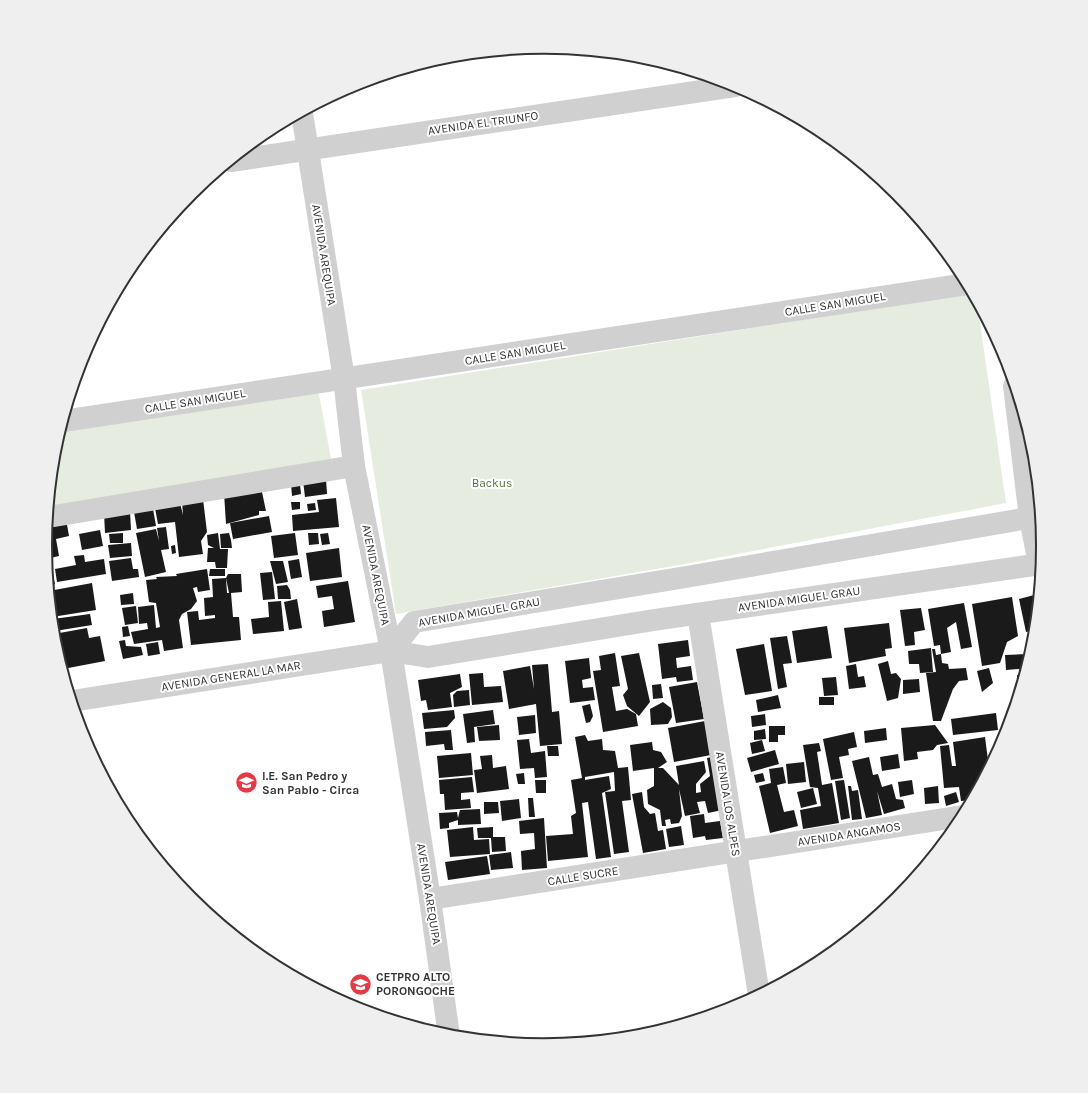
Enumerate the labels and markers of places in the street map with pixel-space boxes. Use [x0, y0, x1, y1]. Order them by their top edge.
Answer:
place label: I.E. San Pedro y San Pablo - Circa [262, 769, 359, 797]
school or university icon: I.E. San Pedro y San Pablo - Circa [234, 770, 260, 796]
place label: CETPRO ALTO PORONGOCHE [376, 970, 455, 998]
school or university icon: CETPRO ALTO PORONGOCHE [347, 971, 373, 997]

